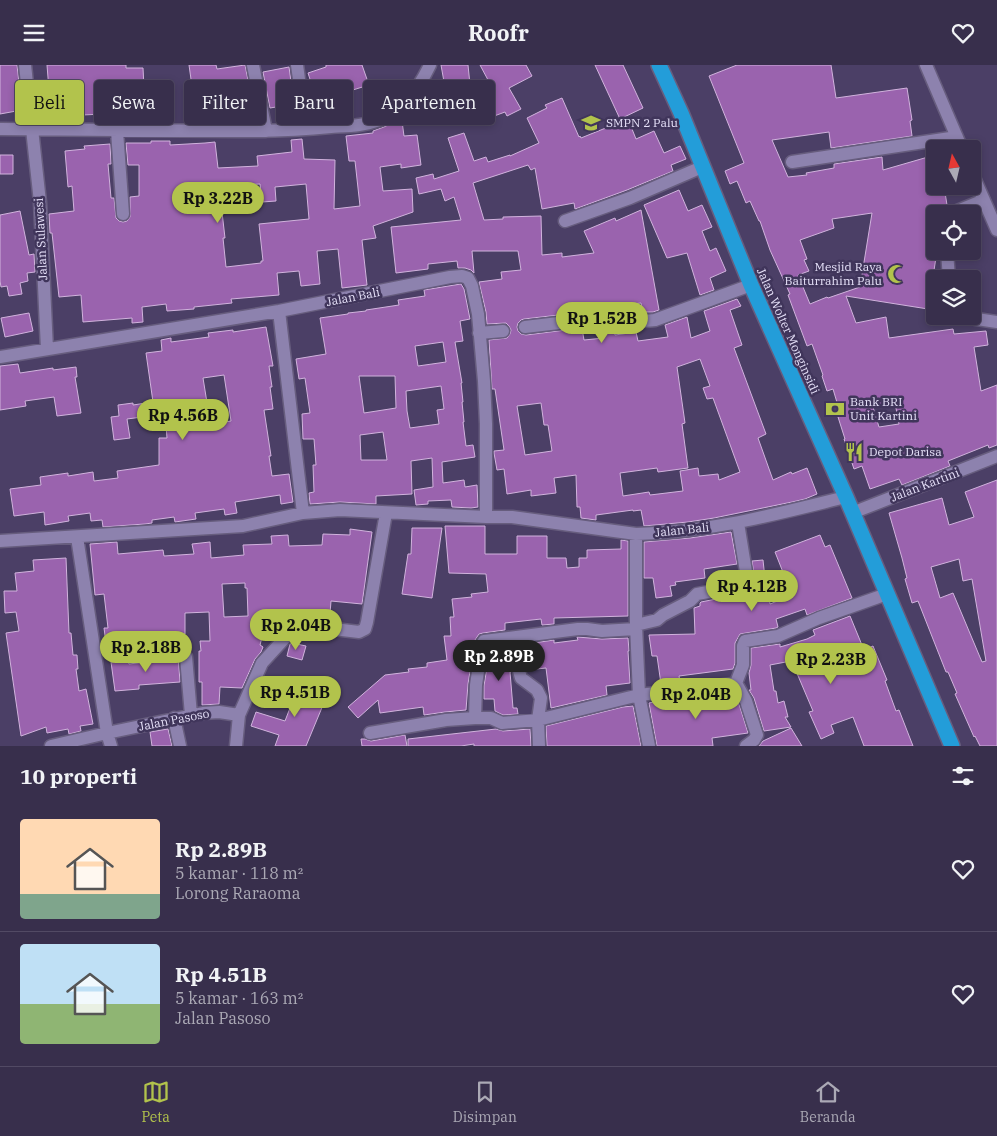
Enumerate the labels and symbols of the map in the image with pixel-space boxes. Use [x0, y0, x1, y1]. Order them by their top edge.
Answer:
school or university icon: SMPN 2 Palu [580, 112, 602, 134]
place label: SMPN 2 Palu [606, 115, 679, 130]
north arrow [926, 140, 981, 195]
pin: Rp 3.22B [166, 181, 270, 224]
street label: Jalan Sulawesi [31, 197, 50, 281]
place label: Mesjid Raya Baiturrahim Palu [784, 259, 883, 288]
mosque icon: Mesjid Raya Baiturrahim Palu [886, 263, 908, 285]
street label: Jalan Wolter Monginsidi [754, 265, 823, 396]
street label: Jalan Bali [325, 284, 381, 309]
pin: Rp 1.52B [550, 301, 654, 344]
place label: Bank BRI Unit Kartini [850, 394, 917, 423]
bank icon: Bank BRI Unit Kartini [824, 398, 846, 420]
pin: Rp 4.56B [131, 399, 235, 441]
restaurant icon: Depot Darisa [843, 441, 865, 463]
place label: Depot Darisa [869, 444, 942, 459]
street label: Jalan Kartini [888, 464, 961, 504]
street label: Jalan Bali [654, 519, 710, 540]
pin: Rp 4.12B [700, 569, 804, 612]
pin: Rp 2.04B [244, 609, 348, 651]
pin: Rp 2.18B [94, 631, 198, 673]
pin: Rp 2.89B [447, 639, 551, 682]
pin: Rp 2.23B [779, 643, 883, 685]
pin: Rp 4.51B [243, 675, 347, 718]
pin: Rp 2.04B [644, 677, 748, 720]
street label: Jalan Pasoso [137, 705, 211, 734]

